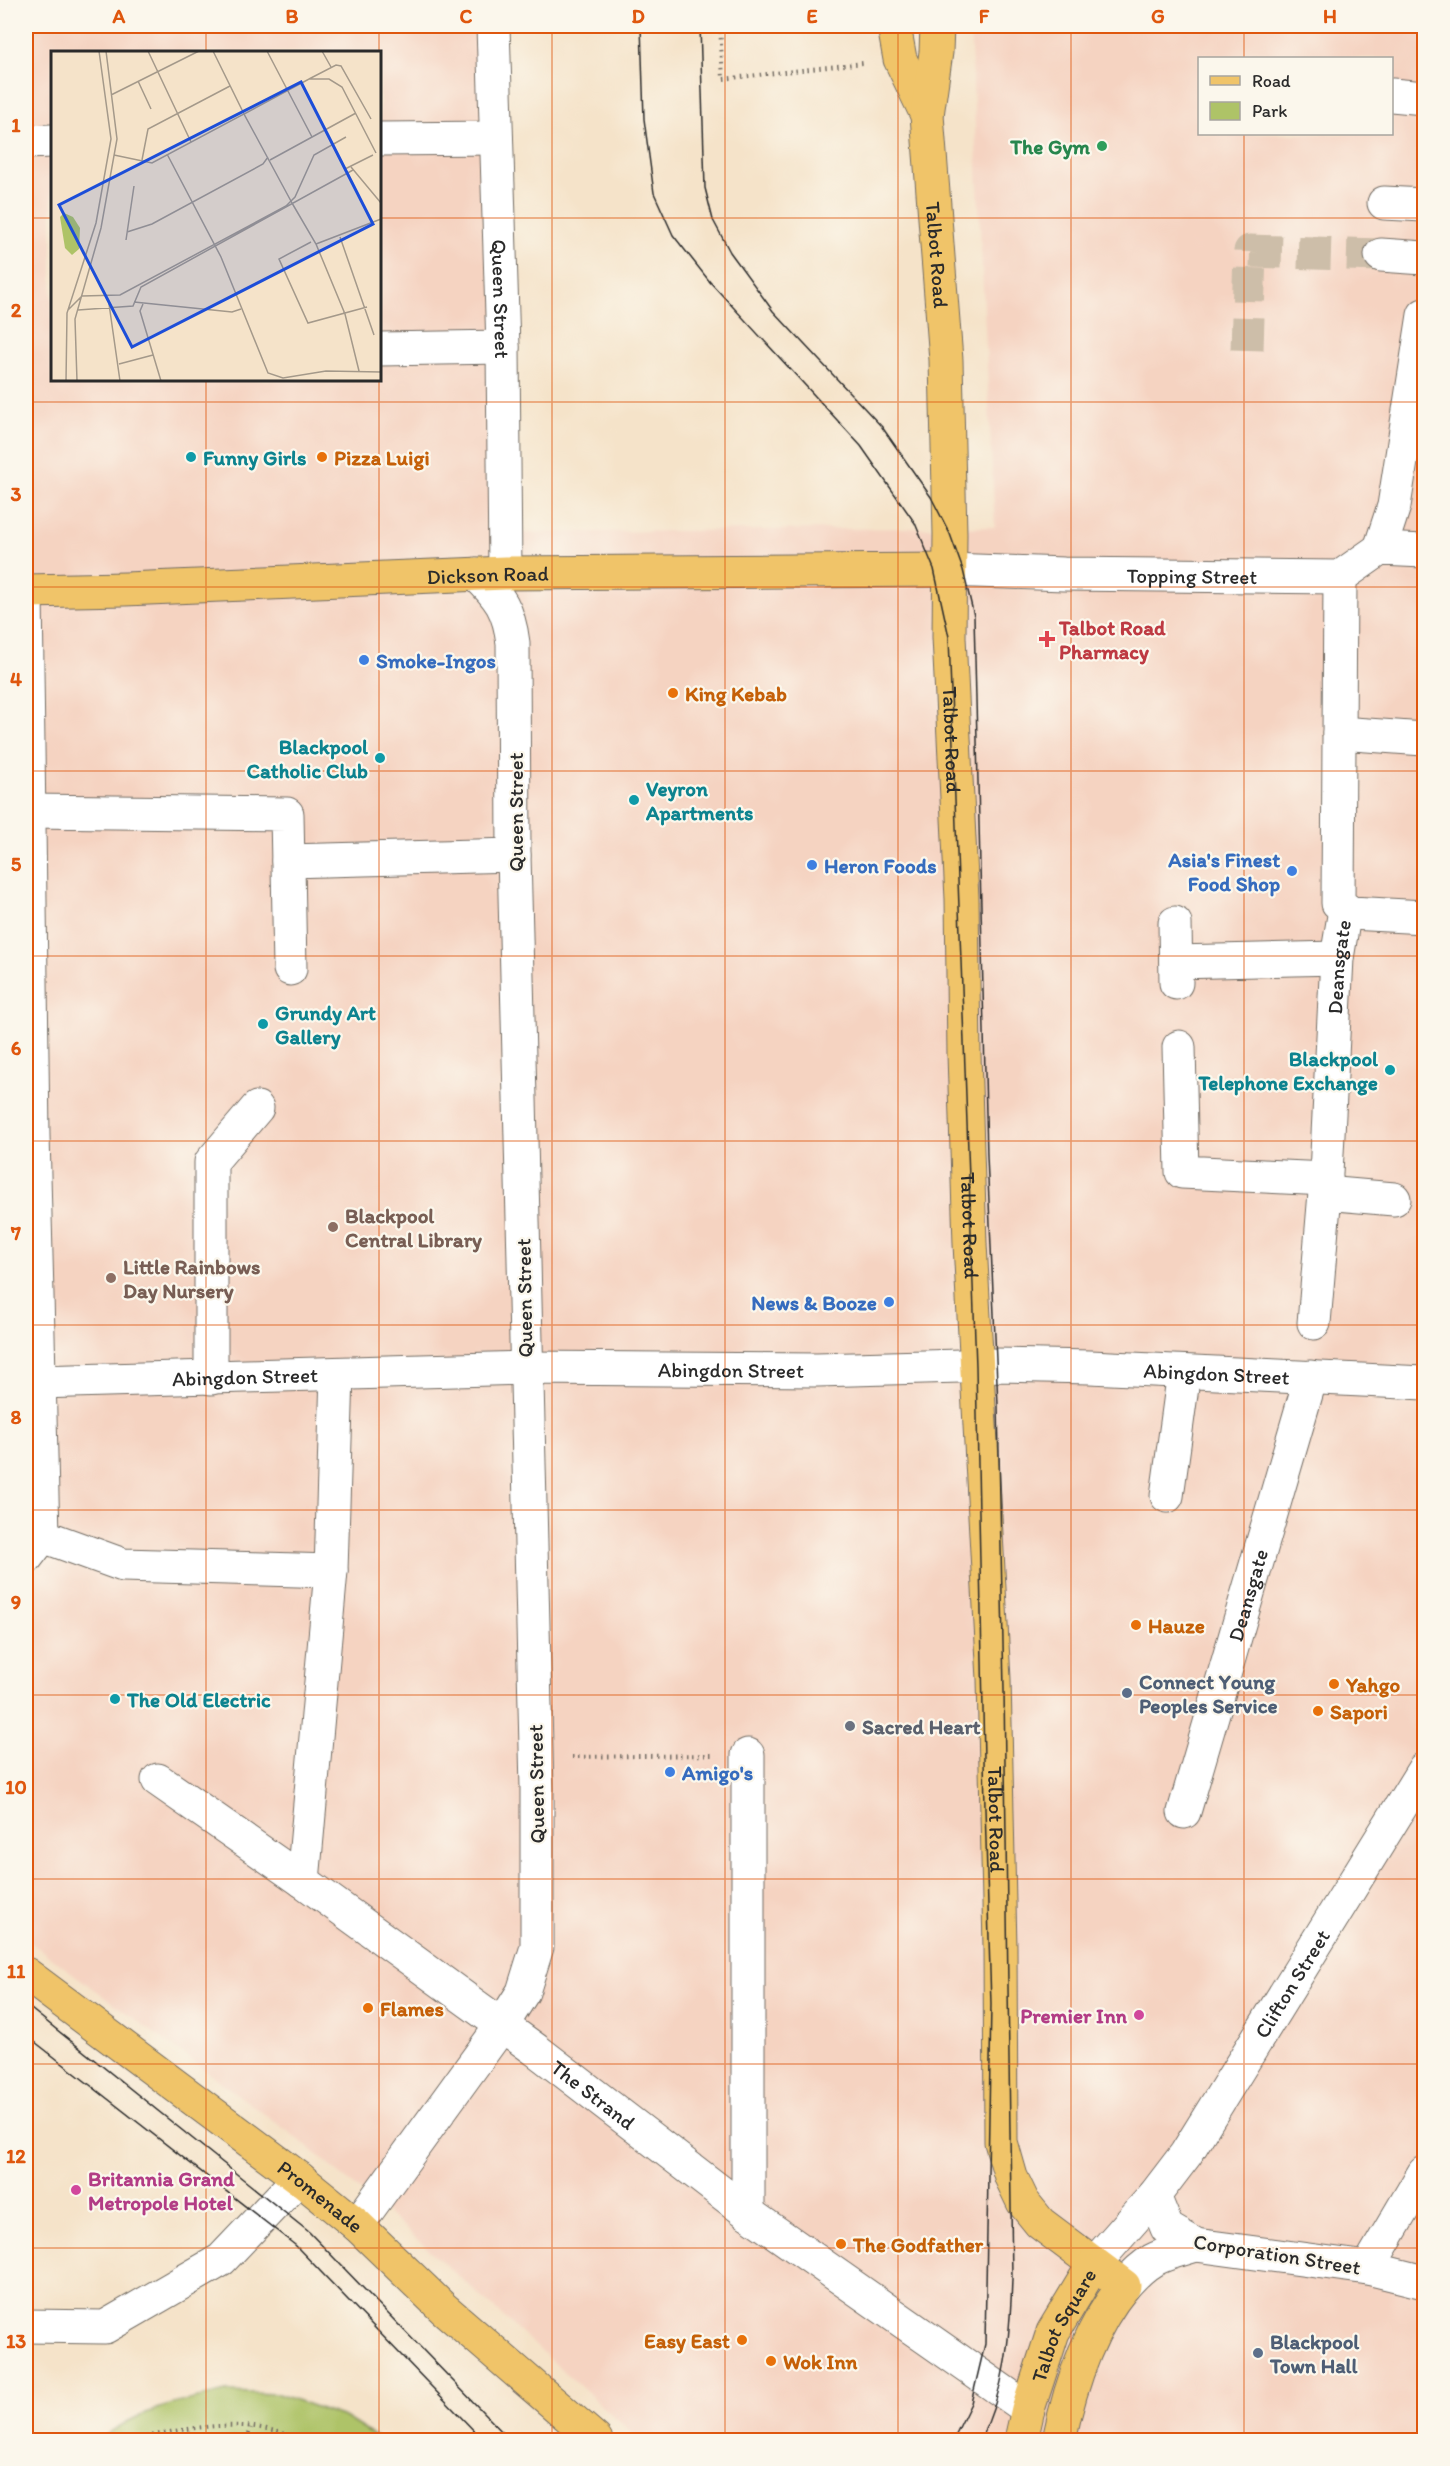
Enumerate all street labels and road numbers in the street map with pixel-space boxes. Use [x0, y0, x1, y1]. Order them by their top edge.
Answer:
street label: Talbot Road [921, 201, 954, 310]
street label: Queen Street [487, 239, 516, 359]
street label: Dickson Road [426, 560, 549, 589]
street label: Topping Street [1126, 562, 1258, 589]
street label: Talbot Road [938, 686, 967, 794]
street label: Queen Street [503, 752, 528, 872]
street label: Deansgate [1322, 918, 1356, 1015]
street label: Talbot Road [956, 1172, 985, 1280]
street label: Queen Street [510, 1238, 538, 1358]
street label: Abingdon Street [658, 1356, 804, 1382]
street label: Abingdon Street [1143, 1357, 1290, 1389]
street label: Abingdon Street [172, 1361, 318, 1391]
street label: Deansgate [1222, 1546, 1273, 1644]
street label: Queen Street [522, 1724, 550, 1844]
street label: Talbot Road [983, 1766, 1011, 1873]
street label: Clifton Street [1248, 1924, 1334, 2042]
street label: The Strand [546, 2054, 640, 2134]
street label: Promenade [273, 2154, 369, 2238]
street label: Corporation Street [1192, 2228, 1362, 2280]
street label: Talbot Square [1025, 2264, 1101, 2385]

